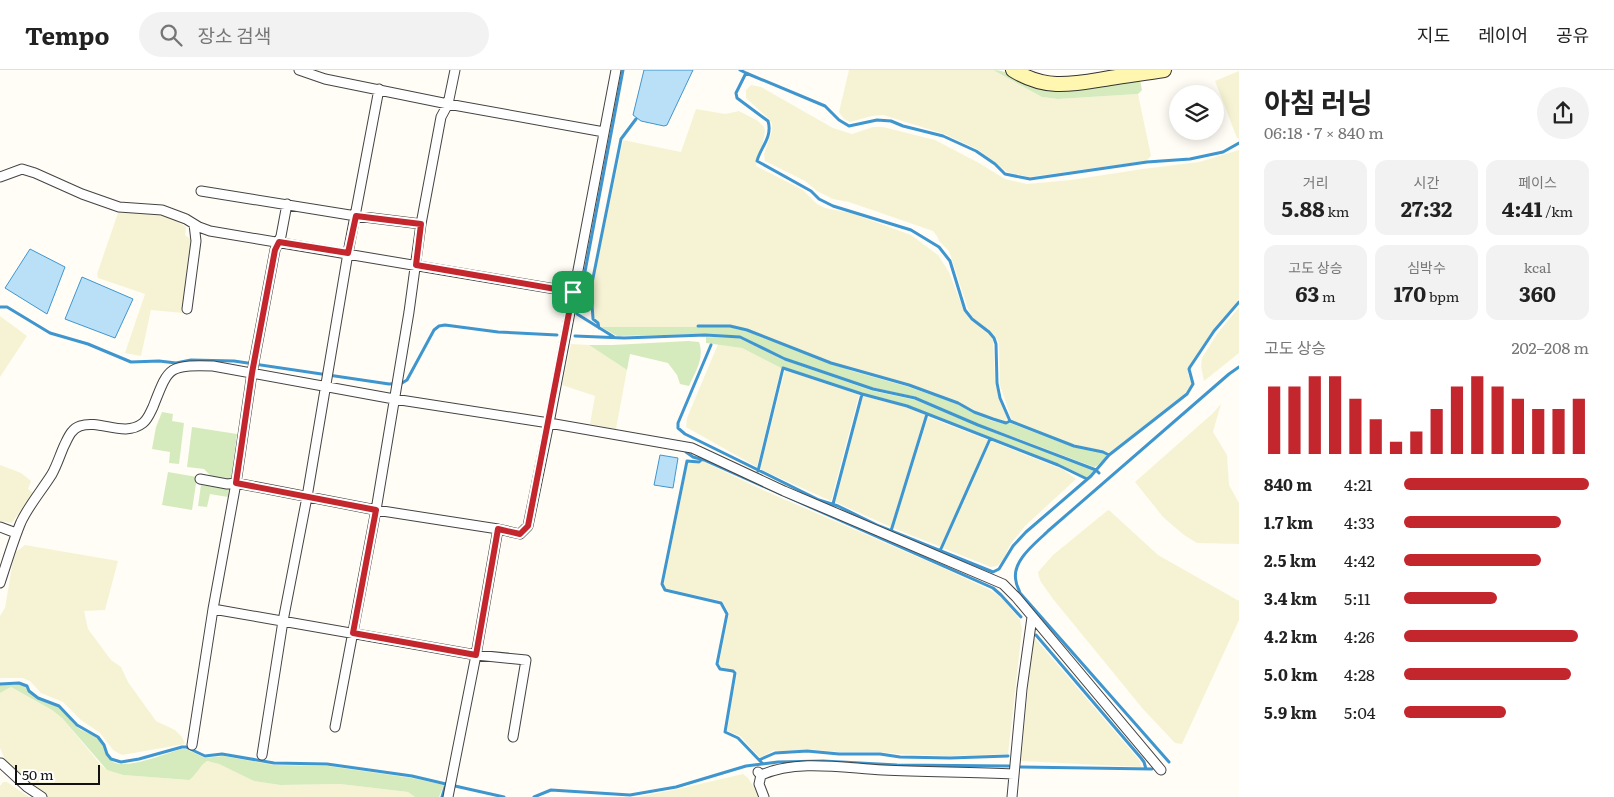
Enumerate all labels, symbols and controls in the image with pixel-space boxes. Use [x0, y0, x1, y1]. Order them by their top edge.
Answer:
search box [139, 12, 489, 57]
text: Tempo [25, 17, 109, 52]
icon: search [157, 21, 185, 49]
text: 장소 검색 [197, 21, 271, 49]
text: 지도 [1417, 21, 1450, 48]
text: 레이어 [1478, 21, 1528, 48]
text: 공유 [1556, 21, 1589, 48]
text: 아침 러닝 [1264, 80, 1373, 122]
map controls [1169, 85, 1224, 140]
button: layers [1169, 85, 1224, 140]
button: share [1537, 87, 1589, 139]
text: 06:18 · 7 × 840 m [1264, 120, 1384, 144]
text: 거리 [1303, 172, 1328, 192]
text: 시간 [1414, 172, 1439, 192]
text: 페이스 [1518, 172, 1557, 192]
text: 5.88 [1282, 192, 1325, 223]
text: 27:32 [1401, 192, 1452, 223]
text: 4:41 [1502, 192, 1542, 223]
text: km [1325, 201, 1349, 221]
text: /km [1542, 201, 1573, 221]
text: 고도 상승 [1288, 257, 1343, 277]
text: 심박수 [1407, 257, 1446, 277]
text: kcal [1524, 257, 1551, 277]
pin [552, 271, 594, 313]
text: 63 [1295, 277, 1319, 308]
text: 170 [1394, 277, 1426, 308]
text: 360 [1519, 277, 1556, 308]
icon: arrive [559, 278, 587, 306]
text: m [1319, 286, 1336, 306]
text: bpm [1426, 286, 1459, 306]
text: 고도 상승 [1264, 335, 1326, 359]
text: 202–208 m [1511, 335, 1589, 359]
text: 840 m [1264, 472, 1312, 496]
text: 4:21 [1344, 472, 1373, 496]
text: 1.7 km [1264, 510, 1313, 534]
text: 4:33 [1344, 510, 1375, 534]
text: 2.5 km [1264, 548, 1316, 572]
text: 4:42 [1344, 548, 1375, 572]
text: 3.4 km [1264, 586, 1317, 610]
text: 5:11 [1344, 586, 1370, 610]
text: 4.2 km [1264, 624, 1317, 648]
text: 4:26 [1344, 624, 1375, 648]
text: 5.0 km [1264, 662, 1318, 686]
text: 4:28 [1344, 662, 1375, 686]
text: 5.9 km [1264, 700, 1317, 724]
text: 5:04 [1344, 700, 1376, 724]
scale bar [15, 762, 100, 785]
text: 50 m [22, 764, 54, 784]

